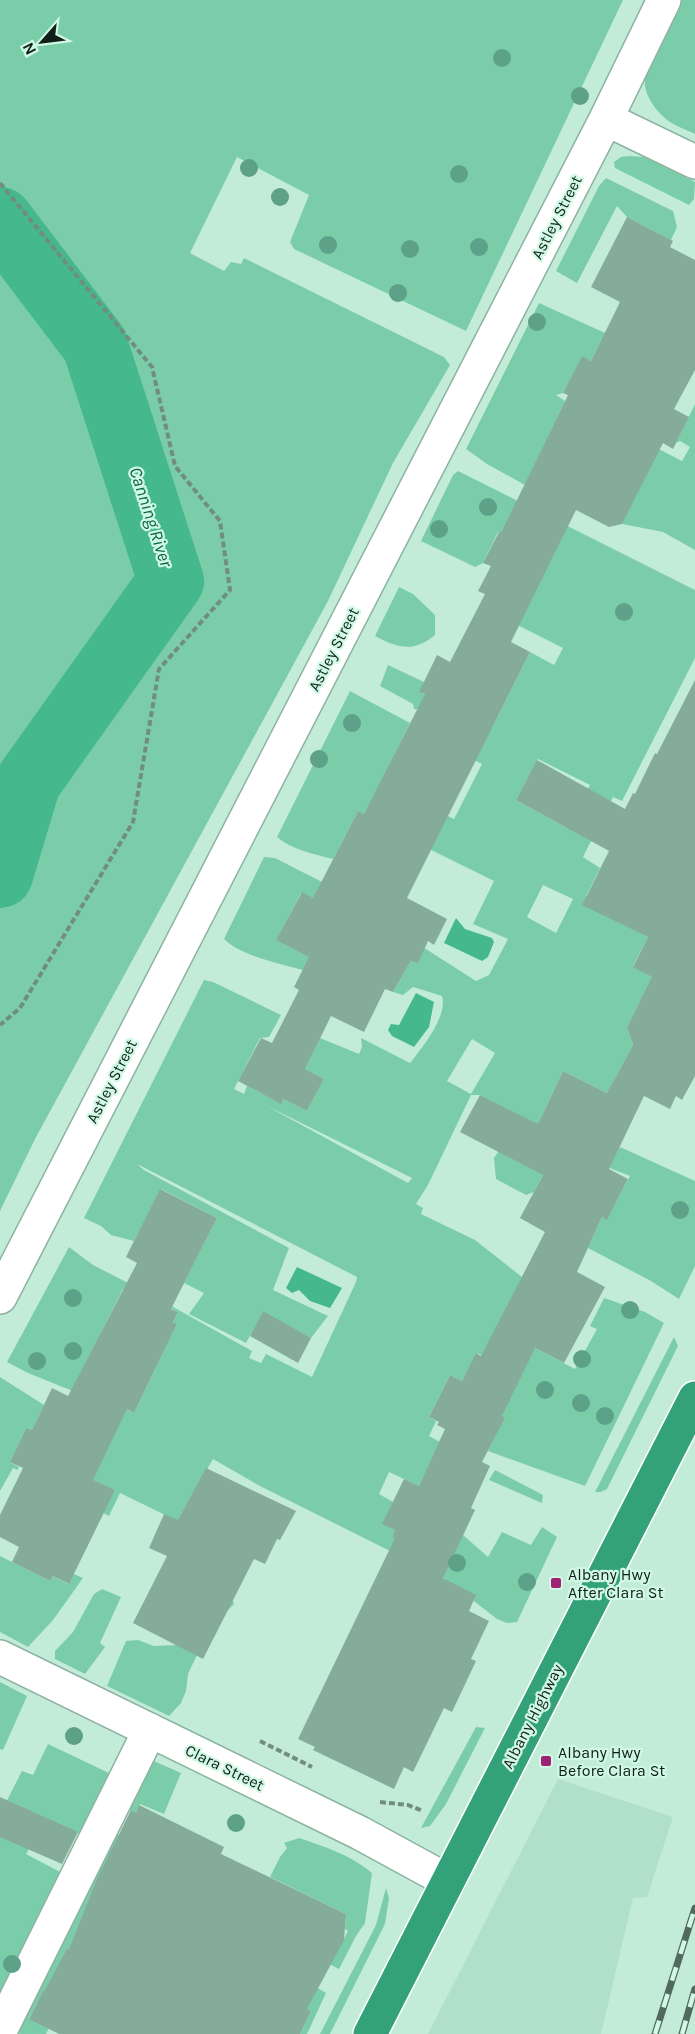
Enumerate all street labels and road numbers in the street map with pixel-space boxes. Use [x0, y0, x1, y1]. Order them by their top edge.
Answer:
street label: Astley Street [527, 172, 586, 262]
street label: Astley Street [304, 604, 363, 694]
street label: Astley Street [82, 1036, 141, 1126]
street label: Albany Highway [498, 1660, 567, 1772]
street label: Clara Street [182, 1740, 267, 1795]

